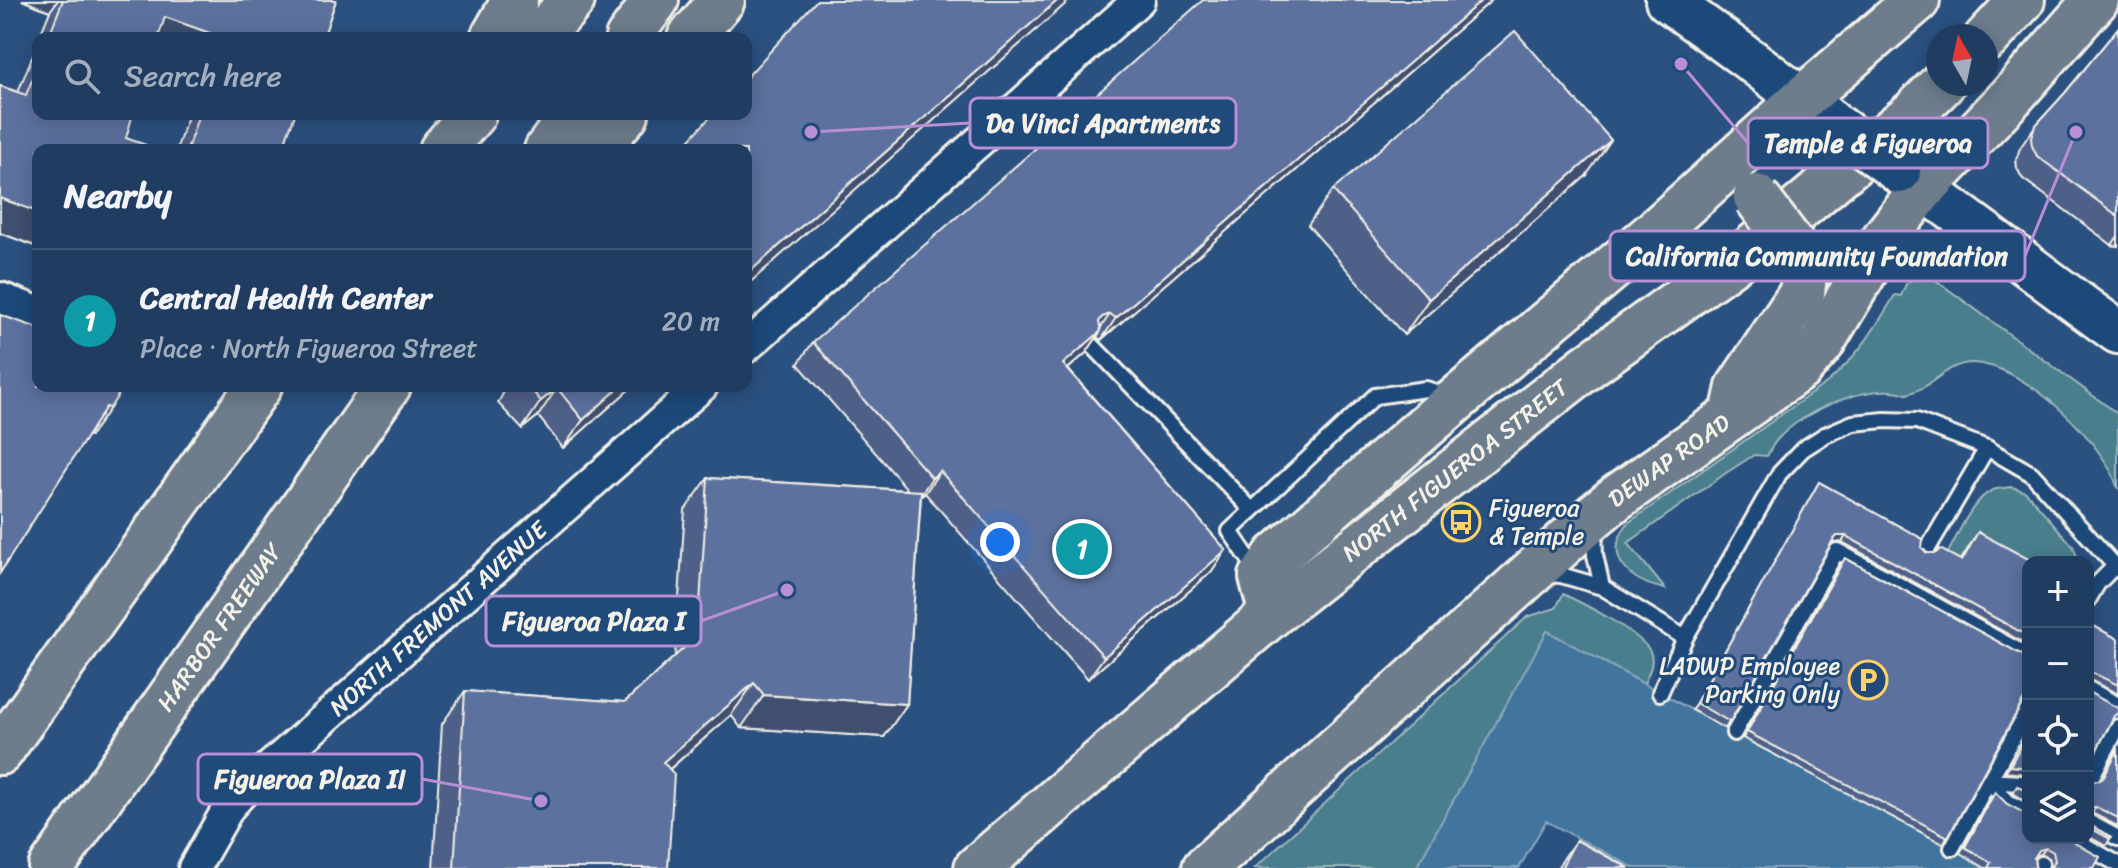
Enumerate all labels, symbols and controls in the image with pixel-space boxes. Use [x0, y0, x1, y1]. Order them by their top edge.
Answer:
north arrow [1926, 24, 1998, 96]
search box [32, 32, 752, 120]
text: Search here [124, 49, 282, 103]
icon: search [60, 54, 104, 98]
callout: Da Vinci Apartments [970, 98, 1236, 148]
text: Da Vinci Apartments [986, 100, 1221, 146]
callout: Temple & Figueroa [1748, 118, 1988, 168]
text: Temple & Figueroa [1764, 120, 1972, 166]
text: Nearby [64, 166, 172, 226]
callout: California Community Foundation [1610, 231, 2025, 281]
text: California Community Foundation [1625, 233, 2008, 279]
text: Central Health Center [140, 271, 431, 325]
text: 1 [84, 298, 96, 344]
text: 20 m [662, 298, 720, 344]
text: Place · North Figueroa Street [140, 325, 478, 371]
street label: NORTH FIGUEROA STREET [1332, 367, 1579, 573]
street label: DEWAP ROAD [1599, 402, 1740, 519]
place label: Figueroa & Temple [1489, 487, 1584, 557]
bus stop icon: Figueroa & Temple [1440, 501, 1482, 543]
street label: NORTH FREMONT AVENUE [319, 509, 558, 727]
pin: 1 [1056, 519, 1108, 579]
your location [980, 522, 1020, 562]
street label: HARBOR FREEWAY [145, 533, 294, 721]
map controls [2022, 556, 2094, 844]
button: + [2022, 556, 2094, 628]
callout: Figueroa Plaza I [486, 596, 701, 646]
text: Figueroa Plaza I [501, 598, 688, 644]
button: − [2022, 628, 2094, 700]
place label: LADWP Employee Parking Only [1659, 645, 1841, 715]
parking icon: LADWP Employee Parking Only [1847, 659, 1889, 701]
button: locate [2022, 700, 2094, 772]
callout: Figueroa Plaza II [198, 754, 422, 804]
text: Figueroa Plaza II [213, 756, 407, 802]
button: layers [2022, 772, 2094, 844]

